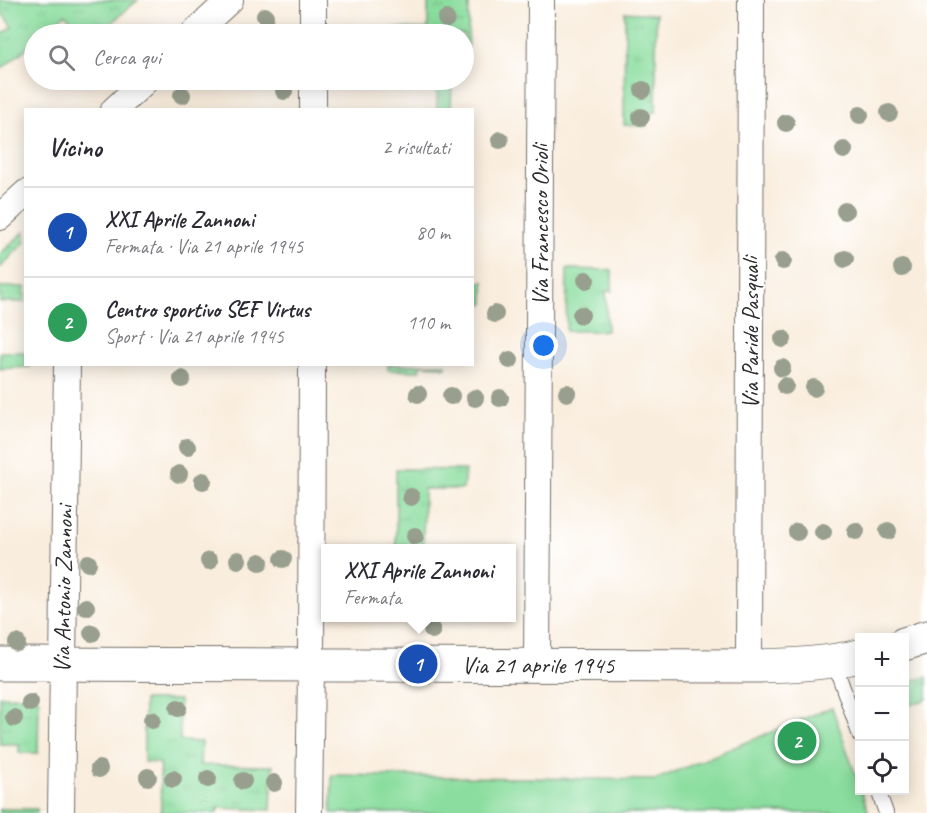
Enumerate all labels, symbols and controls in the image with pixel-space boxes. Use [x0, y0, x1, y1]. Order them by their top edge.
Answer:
search box [24, 24, 474, 90]
icon: search [45, 41, 78, 74]
text: Cerca qui [93, 43, 161, 71]
text: Vicino [48, 131, 102, 164]
text: 2 risultati [382, 135, 450, 160]
street label: Via Francesco Orioli [525, 142, 555, 306]
text: XXI Aprile Zannoni [105, 206, 254, 234]
text: 1 [63, 220, 72, 245]
text: 80 m [416, 220, 450, 245]
text: Fermata · Via 21 aprile 1945 [105, 234, 303, 259]
street label: Via Paride Pasquali [735, 253, 765, 409]
text: Centro sportivo SEF Virtus [105, 296, 310, 324]
text: 2 [63, 310, 72, 335]
text: 110 m [407, 310, 450, 335]
text: Sport · Via 21 aprile 1945 [105, 324, 284, 349]
your location [529, 331, 558, 360]
street label: Via Antonio Zannoni [47, 502, 80, 673]
popup [321, 544, 516, 622]
text: XXI Aprile Zannoni [344, 557, 493, 585]
text: Fermata [344, 585, 402, 610]
map controls [855, 633, 909, 795]
button: + [855, 633, 909, 687]
pin: 1 [398, 642, 438, 686]
street label: Via 21 aprile 1945 [462, 650, 616, 680]
button: − [855, 687, 909, 741]
pin: 2 [778, 718, 816, 764]
button: locate [855, 741, 909, 795]

